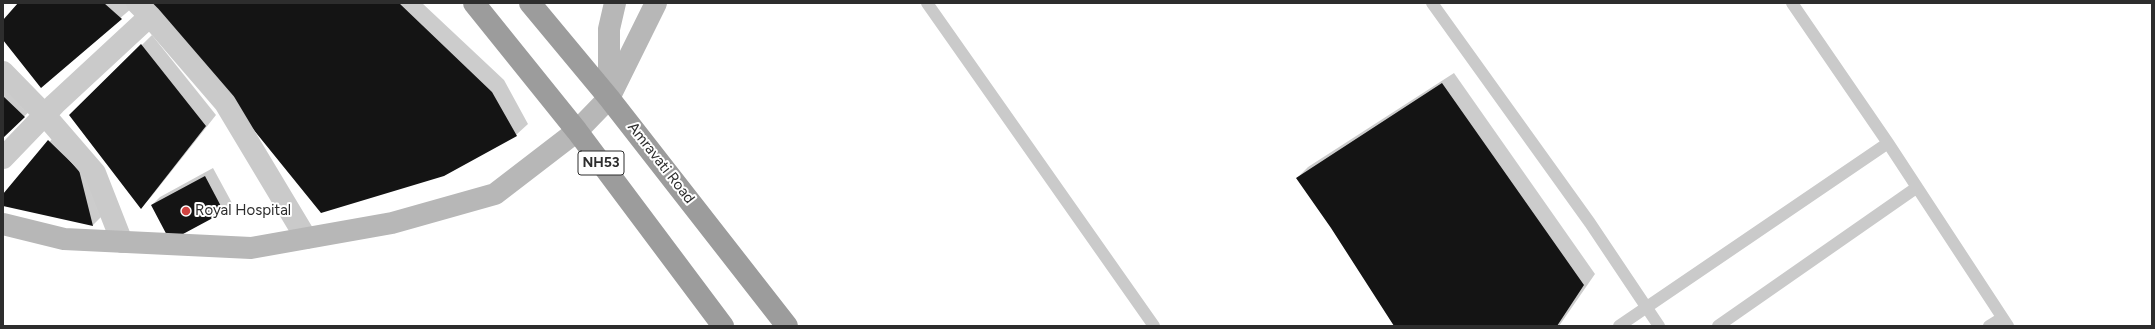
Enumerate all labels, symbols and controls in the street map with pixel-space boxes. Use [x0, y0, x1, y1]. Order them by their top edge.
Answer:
street label: Amravati Road [624, 119, 698, 207]
road number: NH53 [578, 151, 624, 175]
place label: Royal Hospital [195, 202, 291, 220]
marker: Royal Hospital [180, 205, 192, 217]

